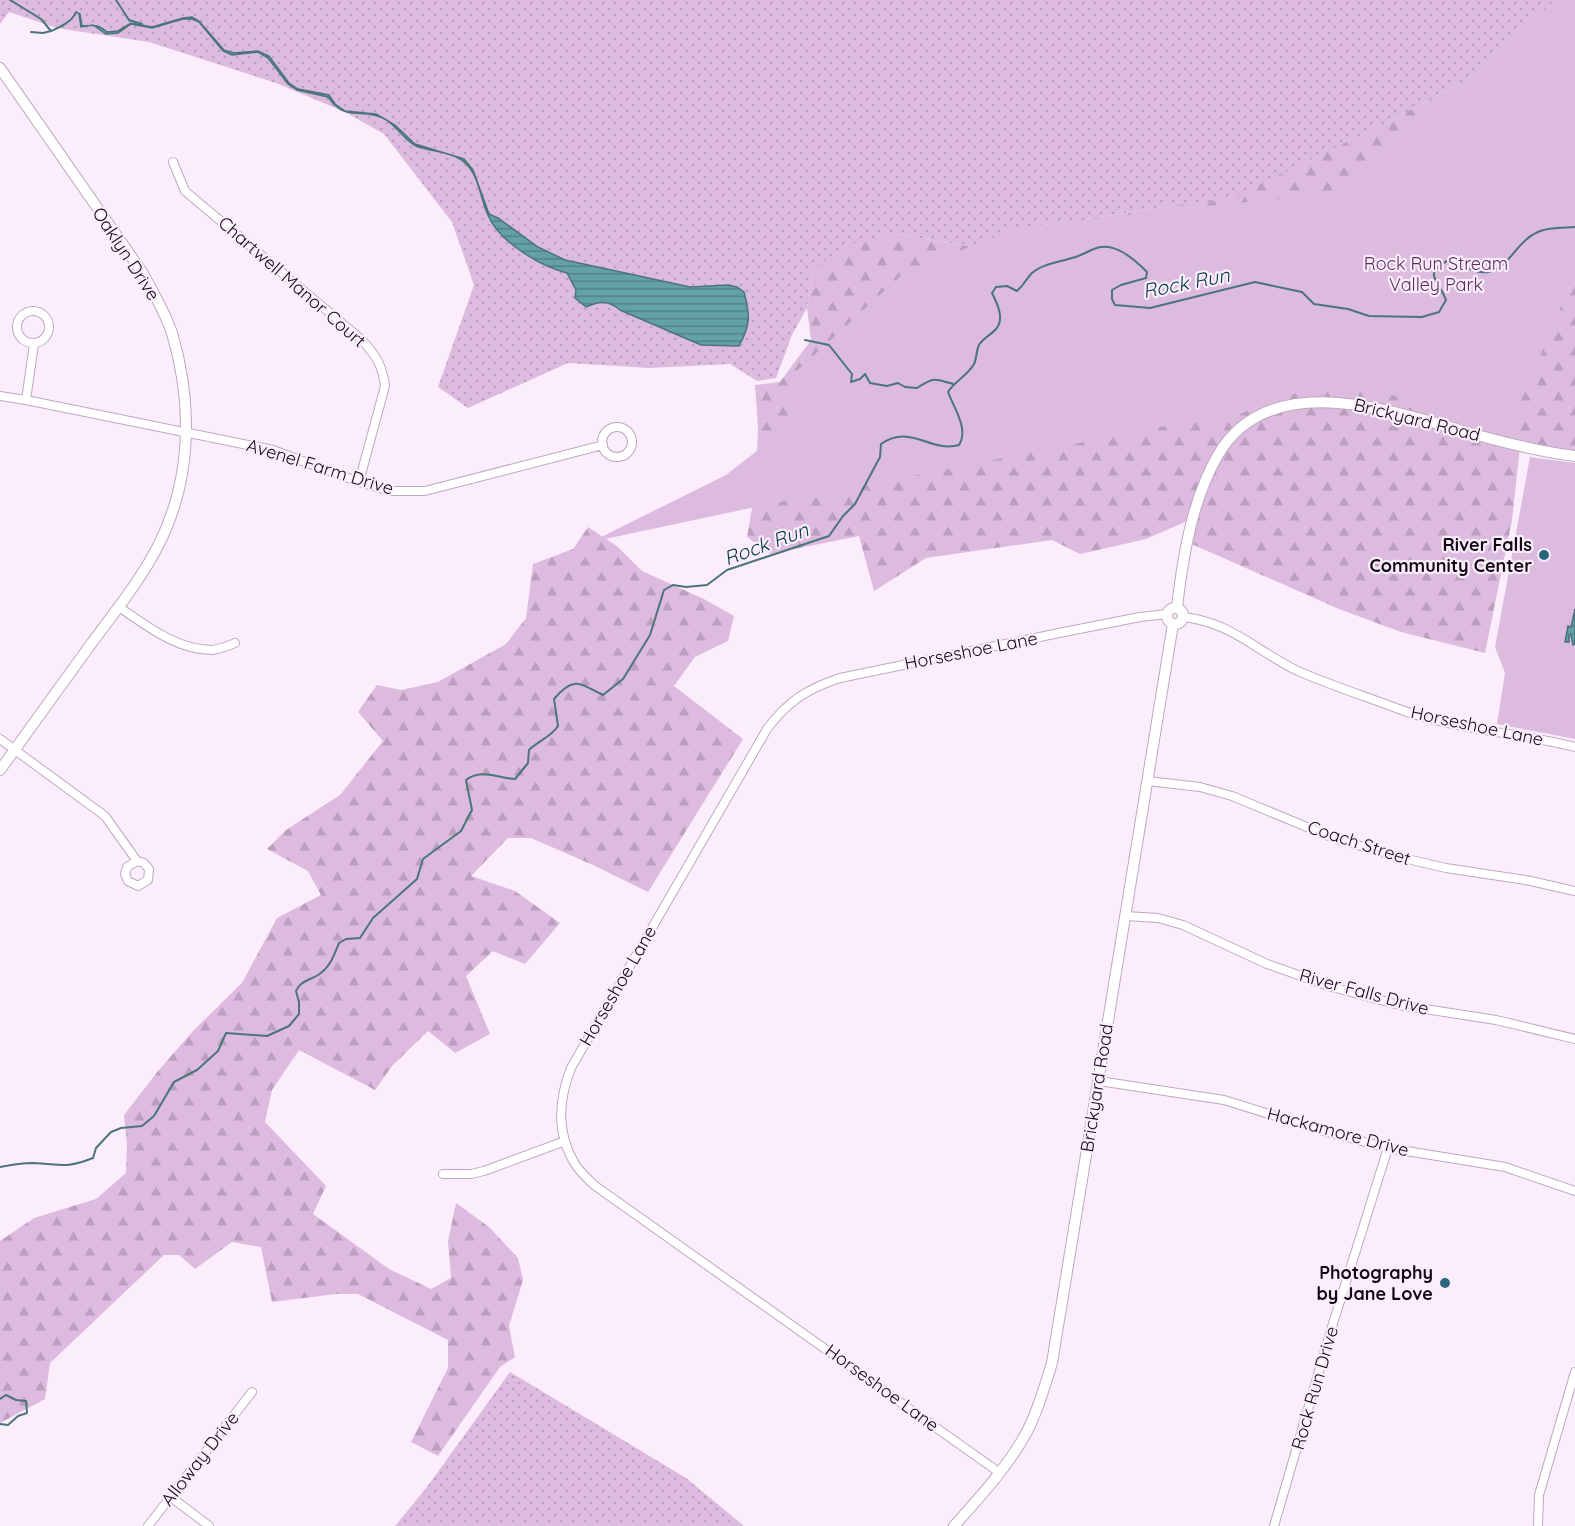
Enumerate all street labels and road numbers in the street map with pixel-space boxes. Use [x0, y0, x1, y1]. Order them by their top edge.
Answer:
street label: Oaklyn Drive [88, 203, 165, 305]
street label: Chartwell Manor Court [214, 211, 371, 352]
street label: Brickyard Road [1351, 393, 1483, 446]
street label: Avenel Farm Drive [244, 433, 397, 500]
street label: Horseshoe Lane [902, 626, 1039, 675]
street label: Horseshoe Lane [1409, 700, 1546, 751]
street label: Coach Street [1305, 815, 1414, 870]
street label: Horseshoe Lane [574, 922, 661, 1050]
street label: River Falls Drive [1297, 963, 1431, 1020]
street label: Brickyard Road [1075, 1022, 1118, 1154]
street label: Hackamore Drive [1265, 1102, 1412, 1162]
street label: Rock Run Drive [1286, 1323, 1343, 1452]
street label: Horseshoe Lane [821, 1339, 944, 1437]
street label: Alloway Drive [156, 1407, 244, 1511]

